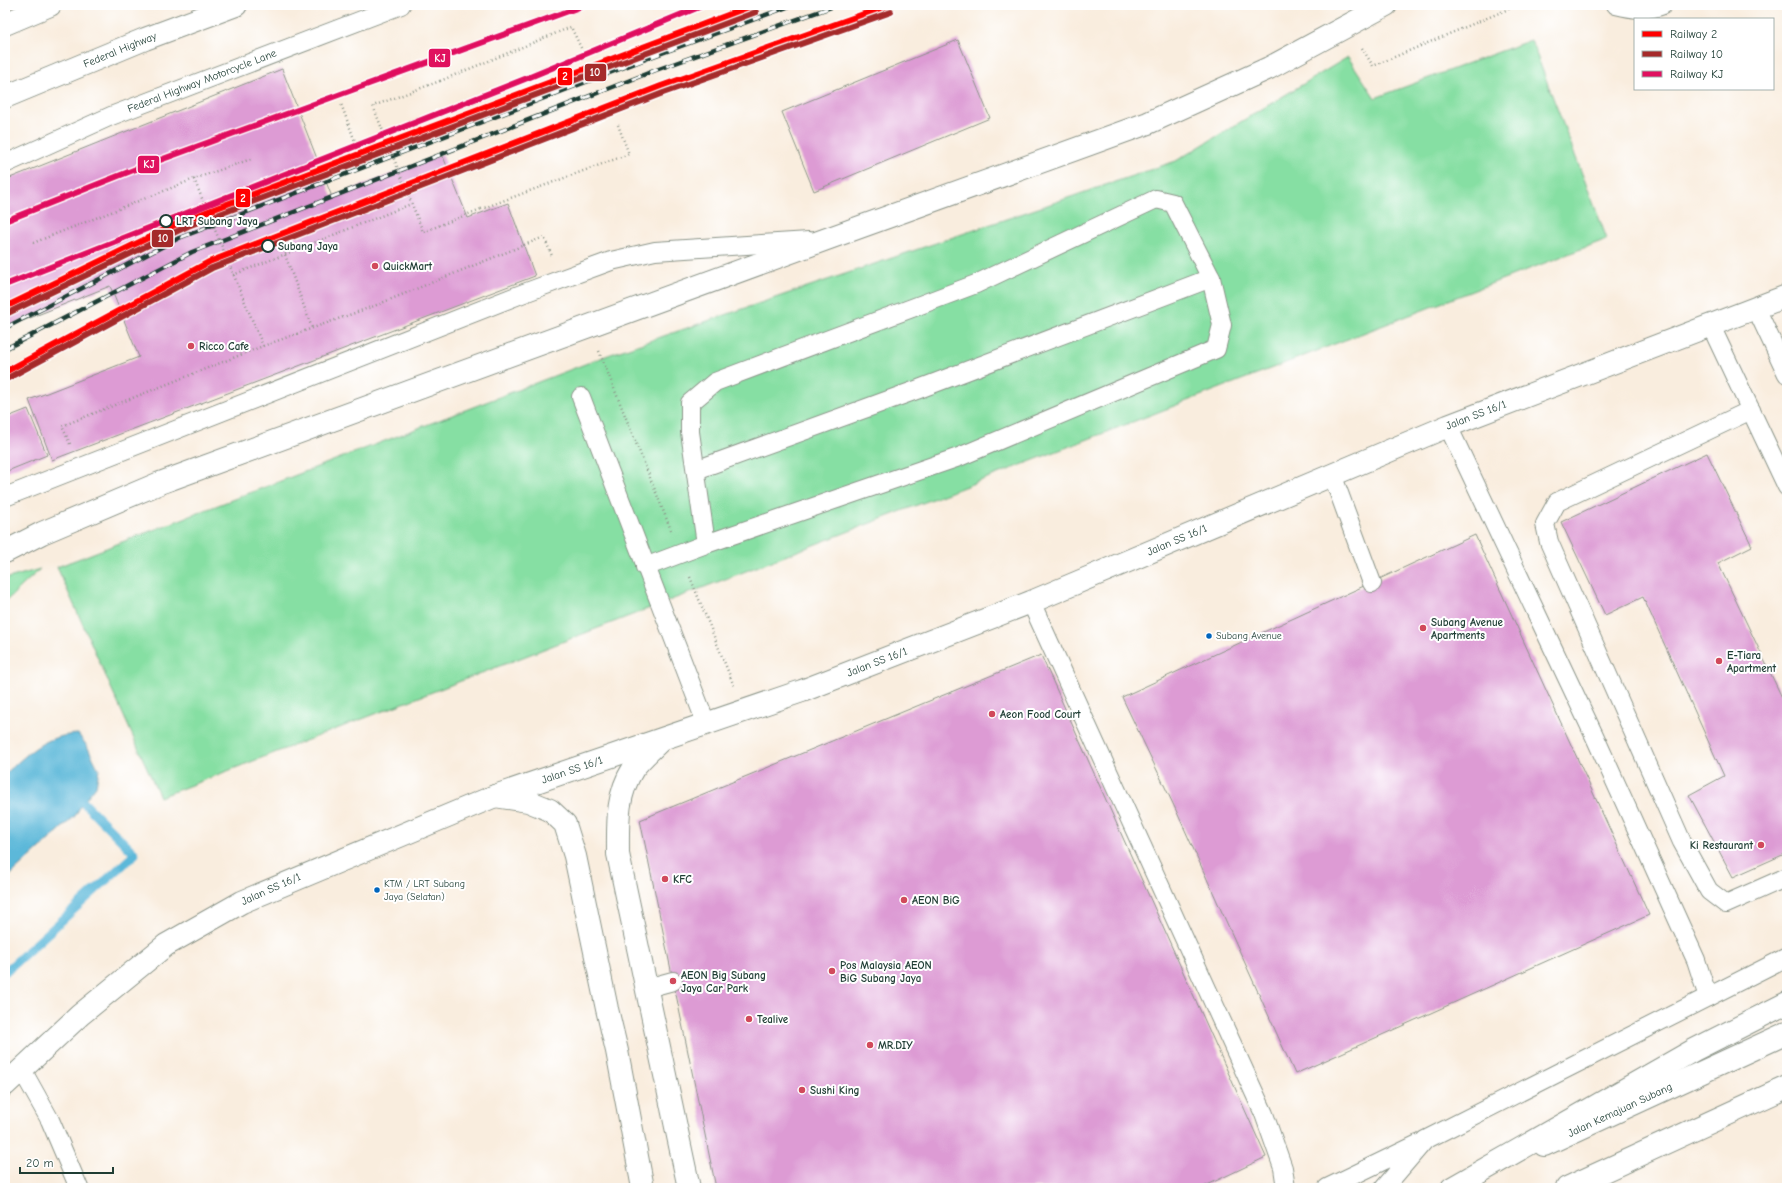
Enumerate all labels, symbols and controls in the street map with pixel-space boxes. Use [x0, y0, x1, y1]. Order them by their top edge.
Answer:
legend [1634, 18, 1774, 90]
text: Railway 2 [1670, 27, 1717, 41]
street label: Federal Highway [82, 29, 159, 71]
street label: Federal Highway Motorcycle Lane [126, 46, 279, 115]
text: Railway 10 [1670, 47, 1723, 61]
line badge: KJ [428, 48, 451, 68]
text: KJ [434, 52, 446, 65]
line badge: 10 [584, 63, 607, 82]
text: 10 [590, 66, 600, 79]
line badge: 2 [557, 67, 573, 86]
text: Railway KJ [1670, 67, 1724, 81]
text: 2 [562, 70, 568, 83]
line badge: KJ [137, 155, 160, 174]
text: KJ [143, 158, 155, 171]
line badge: 2 [235, 188, 251, 208]
text: 2 [240, 192, 246, 205]
marker: LRT Subang Jaya [159, 214, 173, 228]
place label: LRT Subang Jaya [176, 215, 258, 228]
line badge: 10 [151, 229, 174, 248]
text: 10 [158, 232, 168, 245]
marker: Subang Jaya [261, 239, 275, 253]
place label: Subang Jaya [278, 240, 338, 253]
place label: QuickMart [383, 260, 432, 273]
marker: QuickMart [370, 261, 380, 271]
place label: Ricco Cafe [199, 340, 250, 353]
marker: Ricco Cafe [186, 341, 196, 351]
street label: Jalan SS 16/1 [1444, 397, 1508, 433]
street label: Jalan SS 16/1 [1145, 522, 1209, 558]
place label: Subang Avenue Apartments [1431, 616, 1504, 642]
marker: Subang Avenue Apartments [1418, 623, 1428, 633]
place label: Subang Avenue [1216, 630, 1282, 642]
marker: Subang Avenue [1204, 631, 1214, 641]
street label: Jalan SS 16/1 [845, 644, 909, 680]
place label: E-Tiara Apartment [1727, 649, 1777, 675]
marker: E-Tiara Apartment [1714, 656, 1724, 666]
place label: Aeon Food Court [1000, 708, 1081, 721]
marker: Aeon Food Court [987, 709, 997, 719]
street label: Jalan SS 16/1 [540, 753, 604, 787]
place label: Ki Restaurant [1690, 839, 1753, 852]
marker: Ki Restaurant [1756, 840, 1766, 850]
street label: Jalan SS 16/1 [239, 870, 303, 908]
place label: KFC [673, 873, 692, 886]
marker: KFC [660, 874, 670, 884]
place label: KTM / LRT Subang Jaya (Selatan) [384, 878, 465, 903]
marker: KTM / LRT Subang Jaya (Selatan) [372, 885, 382, 895]
place label: AEON BiG [912, 894, 960, 907]
marker: AEON BiG [899, 895, 909, 905]
place label: Pos Malaysia AEON BiG Subang Jaya [840, 959, 932, 985]
marker: Pos Malaysia AEON BiG Subang Jaya [827, 966, 837, 976]
place label: AEON Big Subang Jaya Car Park [681, 969, 766, 995]
marker: AEON Big Subang Jaya Car Park [668, 976, 678, 986]
place label: Tealive [757, 1013, 789, 1026]
marker: Tealive [744, 1014, 754, 1024]
place label: MR.DIY [878, 1039, 913, 1052]
marker: MR.DIY [865, 1040, 875, 1050]
street label: Jalan Kemajuan Subang [1566, 1080, 1674, 1140]
place label: Sushi King [810, 1084, 860, 1097]
marker: Sushi King [797, 1085, 807, 1095]
scale bar [20, 1149, 113, 1175]
text: 20 m [26, 1156, 54, 1170]

